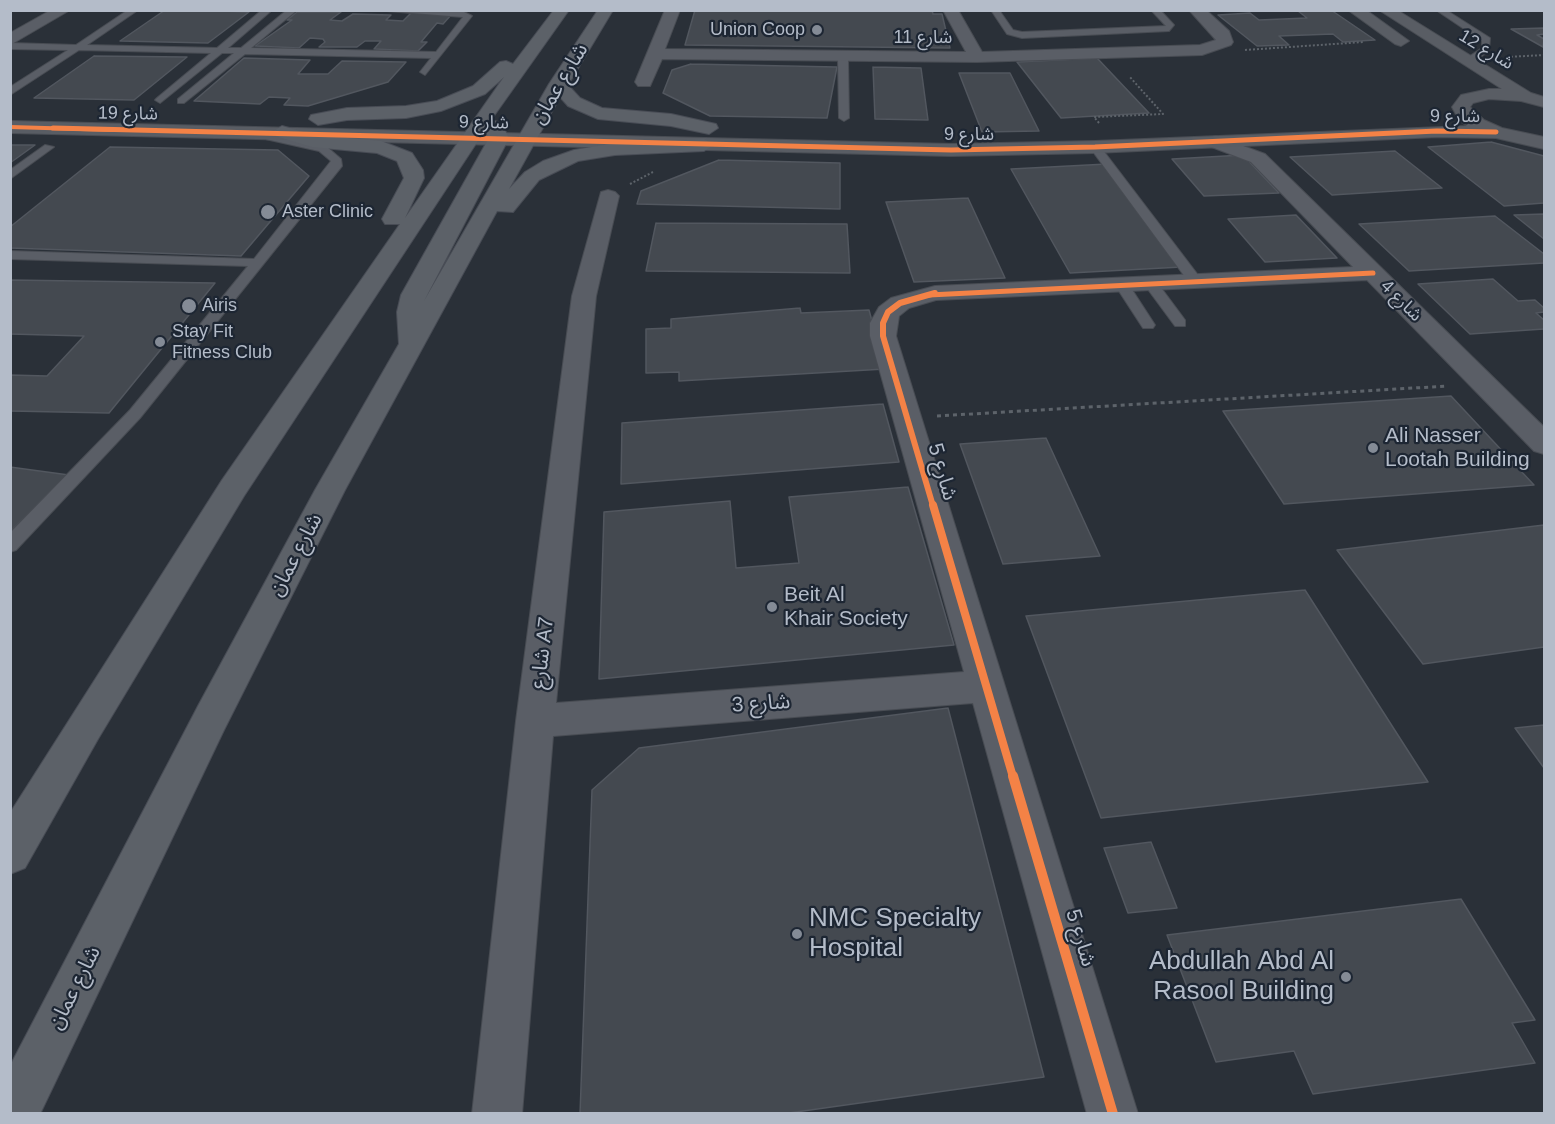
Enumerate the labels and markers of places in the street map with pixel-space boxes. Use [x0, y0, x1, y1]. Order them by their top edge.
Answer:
place label: Union Coop [710, 19, 805, 41]
marker: Union Coop [810, 23, 824, 37]
place label: Aster Clinic [282, 201, 373, 223]
marker: Aster Clinic [259, 203, 277, 221]
place label: Airis [202, 295, 237, 317]
marker: Airis [180, 297, 198, 315]
place label: Stay Fit Fitness Club [172, 321, 272, 364]
marker: Stay Fit Fitness Club [153, 335, 167, 349]
place label: Ali Nasser Lootah Building [1385, 423, 1530, 473]
marker: Ali Nasser Lootah Building [1366, 441, 1380, 455]
place label: Beit Al Khair Society [784, 582, 908, 632]
marker: Beit Al Khair Society [765, 600, 779, 614]
place label: NMC Specialty Hospital [809, 903, 981, 964]
marker: NMC Specialty Hospital [790, 927, 804, 941]
place label: Abdullah Abd Al Rasool Building [1149, 946, 1334, 1008]
marker: Abdullah Abd Al Rasool Building [1339, 970, 1353, 984]

